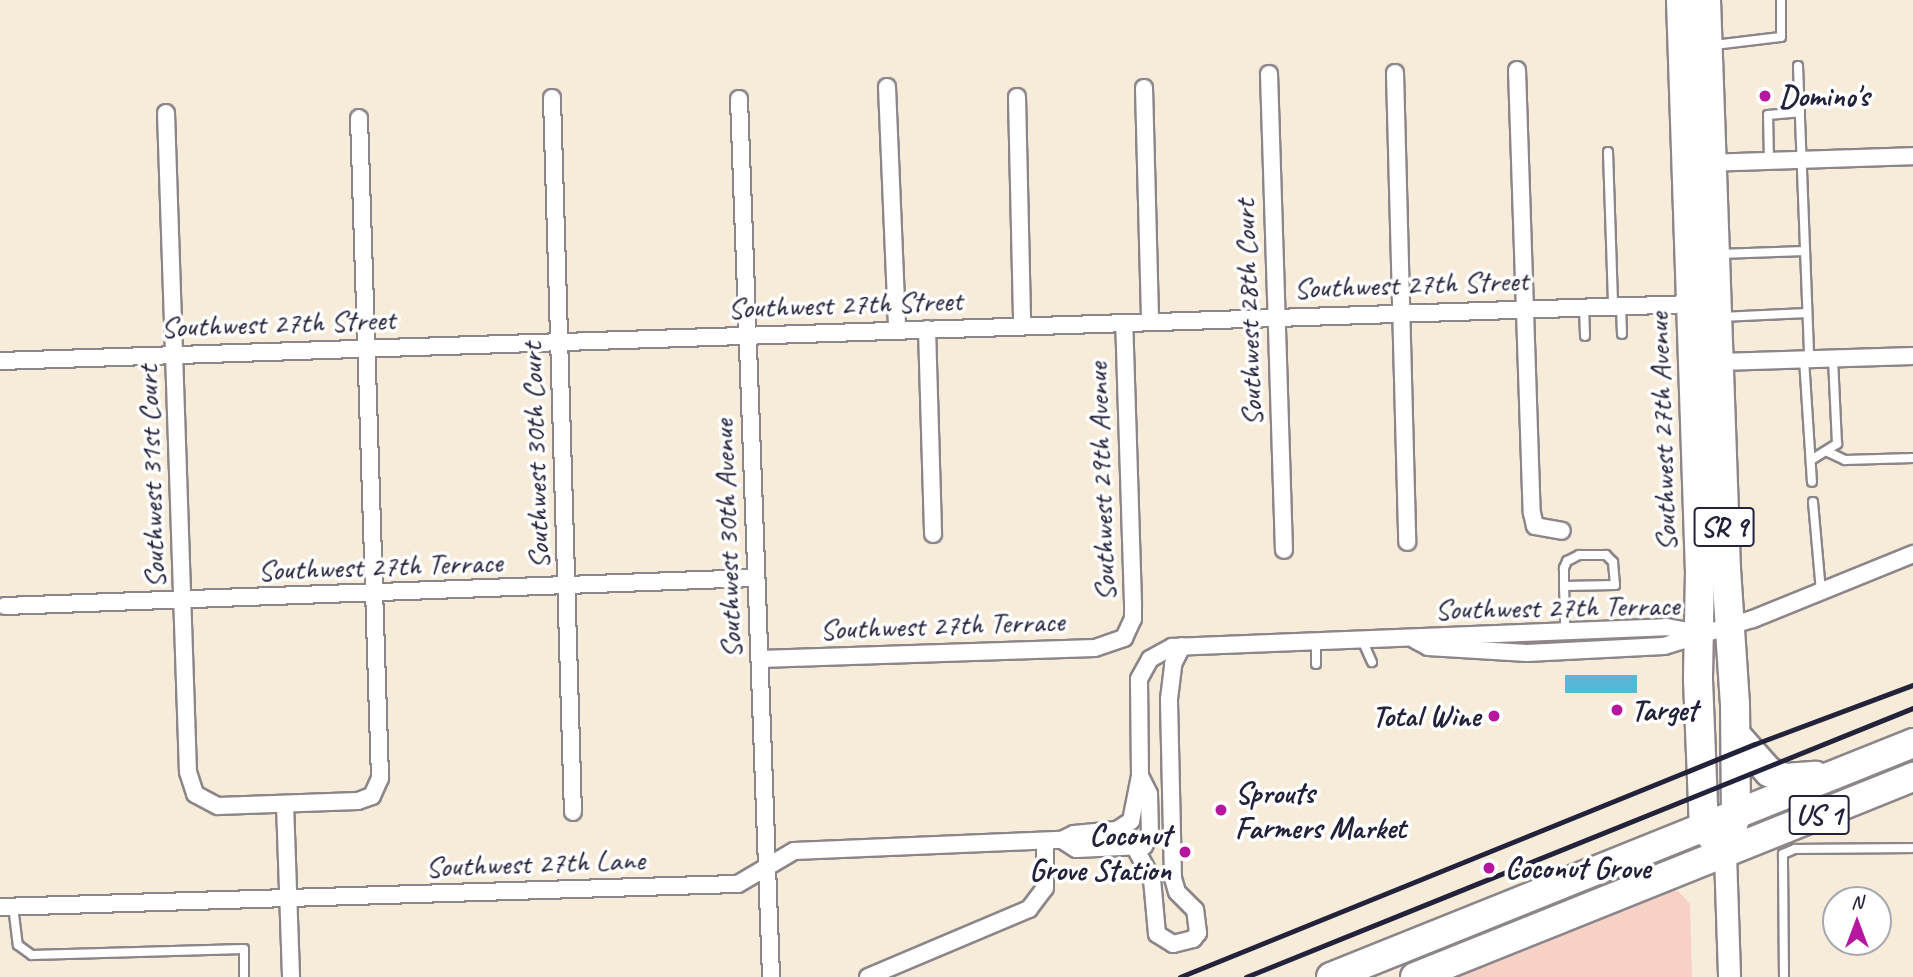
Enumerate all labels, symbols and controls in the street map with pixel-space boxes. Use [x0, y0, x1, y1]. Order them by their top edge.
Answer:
place label: Domino's [1779, 78, 1869, 114]
marker: Domino's [1757, 88, 1773, 104]
street label: Southwest 28th Court [1226, 199, 1270, 427]
street label: Southwest 27th Street [1293, 262, 1529, 306]
street label: Southwest 27th Street [727, 282, 963, 326]
street label: Southwest 27th Street [160, 301, 396, 345]
street label: Southwest 27th Avenue [1640, 312, 1684, 552]
street label: Southwest 30th Court [513, 342, 557, 570]
street label: Southwest 29th Avenue [1079, 362, 1123, 602]
street label: Southwest 31st Court [129, 365, 173, 589]
street label: Southwest 30th Avenue [705, 419, 749, 659]
road number: SR 9 [1692, 503, 1756, 552]
street label: Southwest 27th Terrace [257, 544, 503, 588]
street label: Southwest 27th Terrace [1434, 587, 1680, 627]
street label: Southwest 27th Terrace [819, 603, 1065, 647]
place label: Target [1631, 692, 1697, 728]
place label: Total Wine [1371, 698, 1480, 734]
marker: Target [1609, 702, 1625, 718]
marker: Total Wine [1486, 708, 1502, 724]
place label: Sprouts Farmers Market [1235, 775, 1406, 846]
road number: US 1 [1787, 790, 1850, 840]
marker: Sprouts Farmers Market [1213, 802, 1229, 818]
place label: Coconut Grove Station [1028, 817, 1171, 888]
street label: Southwest 27th Lane [425, 841, 645, 885]
marker: Coconut Grove Station [1177, 844, 1193, 860]
place label: Coconut Grove [1505, 850, 1650, 886]
marker: Coconut Grove [1479, 858, 1499, 878]
north arrow [1822, 886, 1892, 956]
text: N [1851, 890, 1863, 914]

